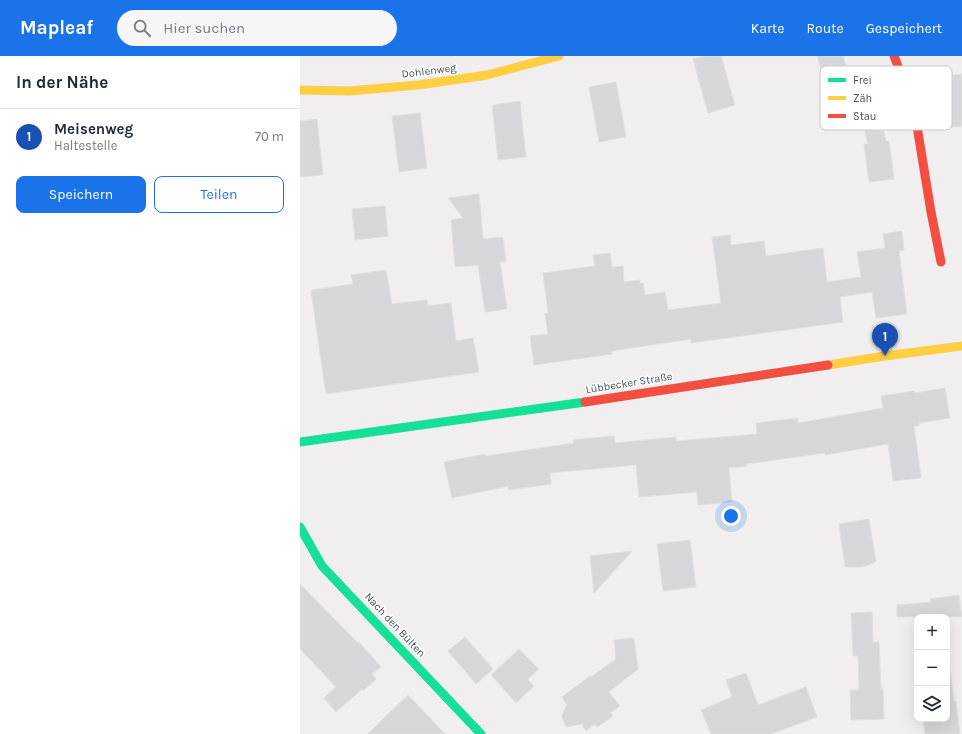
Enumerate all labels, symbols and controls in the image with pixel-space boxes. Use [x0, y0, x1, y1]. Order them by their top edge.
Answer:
search box [117, 10, 397, 46]
text: Mapleaf [20, 17, 93, 39]
icon: search [131, 17, 153, 39]
text: Hier suchen [163, 19, 245, 37]
text: Karte [751, 20, 785, 37]
text: Route [807, 20, 844, 37]
text: Gespeichert [866, 20, 942, 37]
street label: Dohlenweg [401, 61, 458, 81]
legend [820, 66, 952, 130]
text: In der Nähe [16, 72, 108, 92]
text: Frei [853, 74, 872, 87]
text: Zäh [853, 92, 872, 105]
text: Stau [853, 110, 877, 123]
text: Meisenweg [54, 120, 133, 138]
text: 1 [27, 129, 31, 144]
text: 70 m [255, 129, 284, 144]
text: Haltestelle [54, 138, 117, 153]
button: Speichern [16, 176, 146, 213]
button: Teilen [154, 176, 284, 213]
pin: 1 [872, 323, 898, 356]
street label: Lübbecker Straße [585, 370, 674, 396]
your location [721, 506, 741, 526]
street label: Nach den Bülten [362, 590, 428, 660]
map controls [914, 614, 950, 722]
button: + [914, 614, 950, 650]
button: − [914, 650, 950, 686]
button: layers [914, 686, 950, 722]

